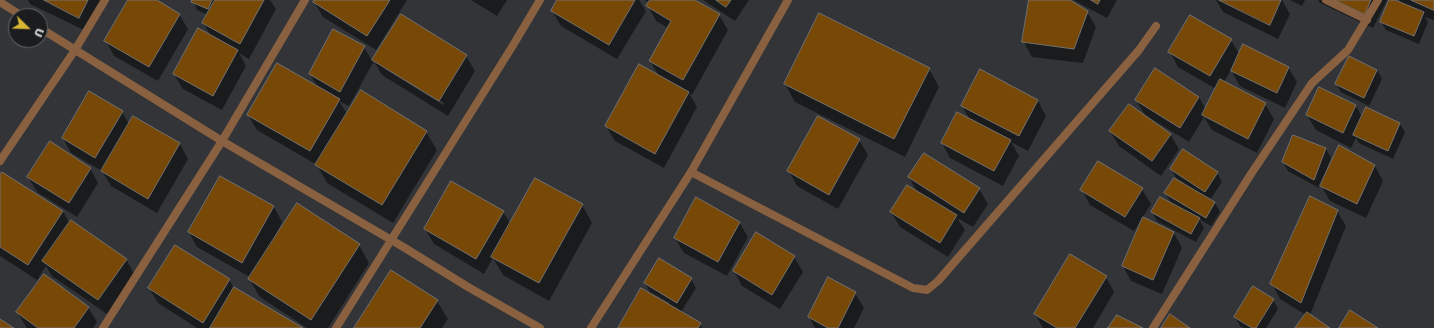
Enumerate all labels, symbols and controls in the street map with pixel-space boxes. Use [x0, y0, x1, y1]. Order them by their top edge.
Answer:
north arrow [8, 8, 48, 48]
text: U [31, 26, 46, 39]

